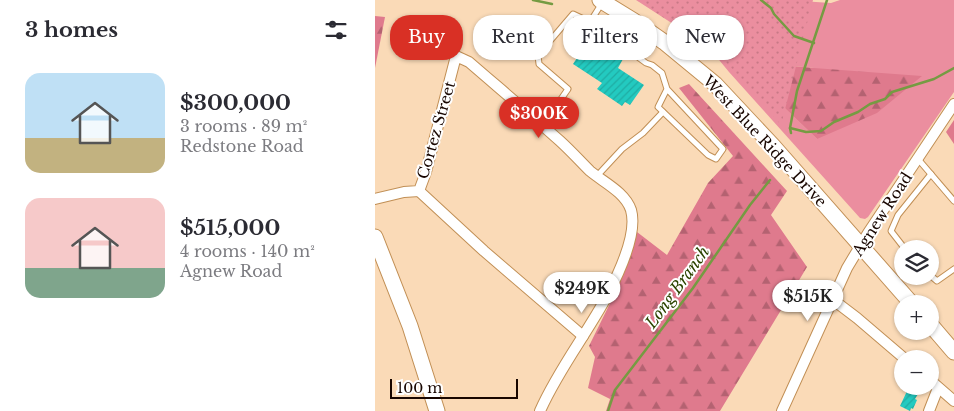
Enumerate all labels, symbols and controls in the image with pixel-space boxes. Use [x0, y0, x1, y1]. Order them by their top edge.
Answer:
chip: Buy [390, 15, 463, 60]
chip: Rent [473, 15, 553, 60]
chip: Filters [563, 15, 657, 60]
chip: New [667, 15, 744, 60]
icon: filters [322, 16, 350, 44]
text: 3 homes [25, 17, 118, 43]
street label: West Blue Ridge Drive [698, 71, 831, 211]
street label: Cortez Street [413, 79, 459, 181]
text: $300,000 [180, 90, 291, 116]
icon: home [65, 93, 125, 153]
pin: $300K [504, 96, 574, 139]
text: $300K [510, 103, 568, 123]
text: 3 rooms · 89 m² [180, 116, 307, 136]
text: Redstone Road [180, 136, 304, 156]
street label: Agnew Road [847, 169, 916, 260]
text: $515,000 [180, 215, 280, 241]
icon: home [65, 218, 125, 278]
map controls [894, 240, 939, 395]
button: layers [894, 240, 939, 285]
text: 4 rooms · 140 m² [180, 241, 315, 261]
water label: Long Branch [640, 242, 713, 333]
text: Agnew Road [180, 261, 282, 281]
pin: $249K [547, 272, 617, 314]
text: $249K [554, 278, 610, 298]
pin: $515K [773, 280, 843, 322]
text: $515K [783, 286, 833, 306]
button: + [894, 295, 939, 340]
button: − [894, 350, 939, 395]
scale bar [390, 376, 517, 399]
text: 100 m [397, 379, 442, 397]

